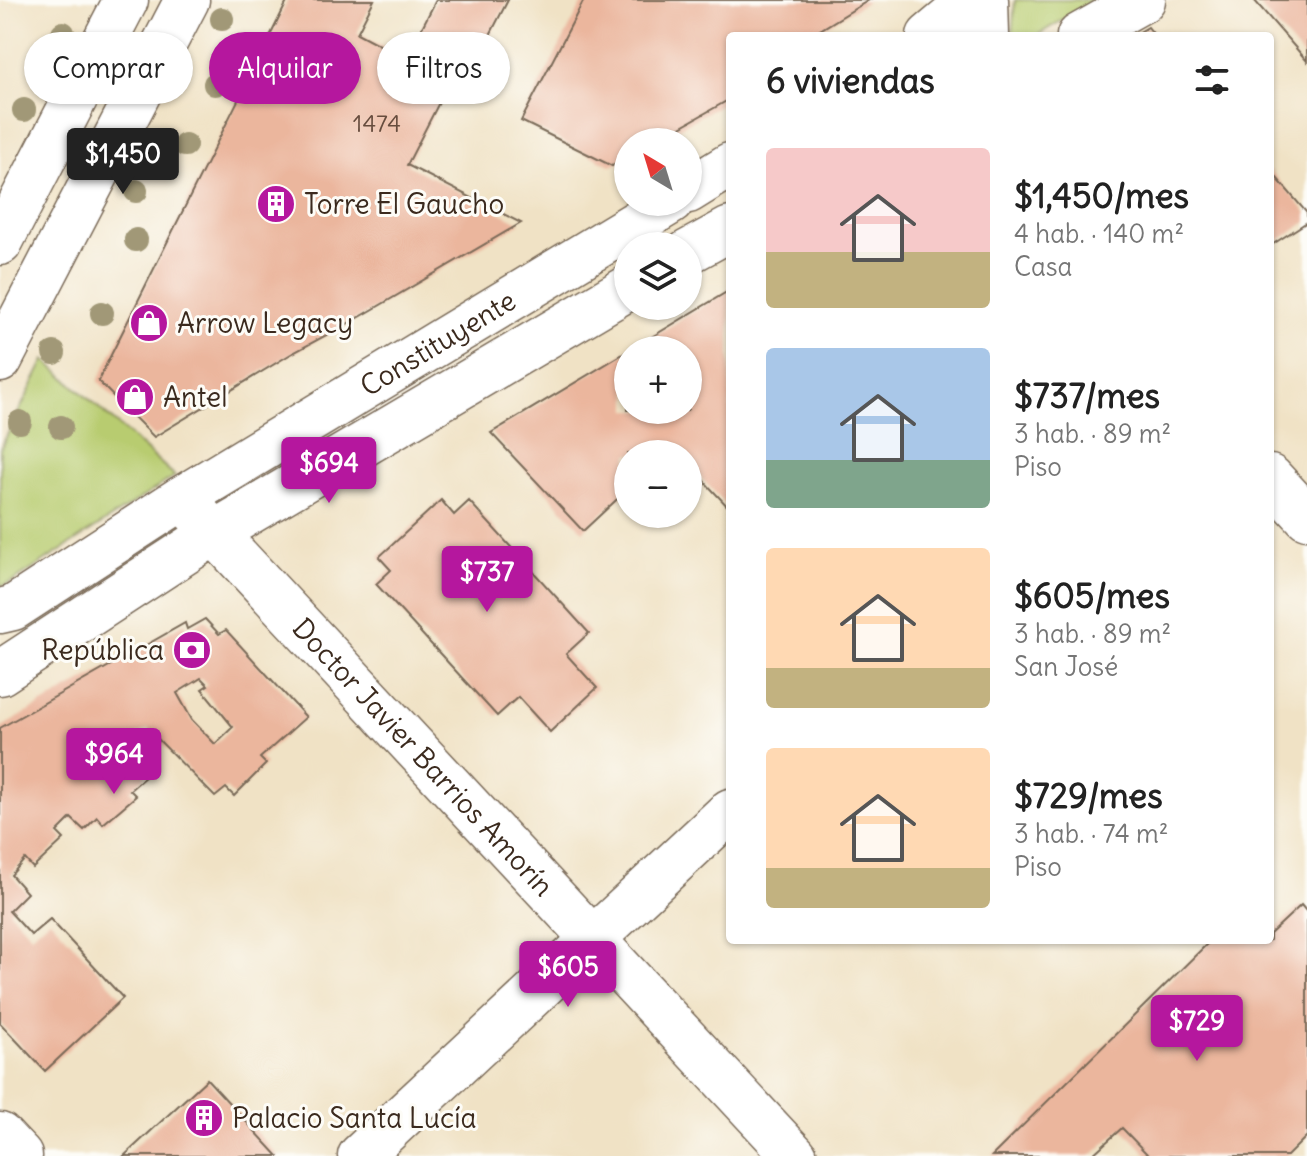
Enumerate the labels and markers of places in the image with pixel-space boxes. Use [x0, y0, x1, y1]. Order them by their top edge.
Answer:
pin: $1,450 [58, 128, 188, 196]
building icon: Torre El Gaucho [255, 183, 297, 225]
place label: Torre El Gaucho [304, 186, 504, 222]
shop icon: Arrow Legacy [128, 302, 170, 344]
place label: Arrow Legacy [177, 305, 353, 341]
shop icon: Antel [114, 376, 156, 418]
place label: Antel [163, 379, 227, 415]
pin: $694 [282, 437, 376, 505]
pin: $737 [440, 546, 534, 614]
bank icon: República [171, 629, 213, 671]
place label: República [41, 632, 164, 668]
pin: $964 [67, 728, 161, 796]
pin: $605 [521, 941, 615, 1009]
pin: $729 [1150, 995, 1244, 1063]
building icon: Palacio Santa Lucía [183, 1097, 225, 1139]
place label: Palacio Santa Lucía [232, 1100, 476, 1136]

